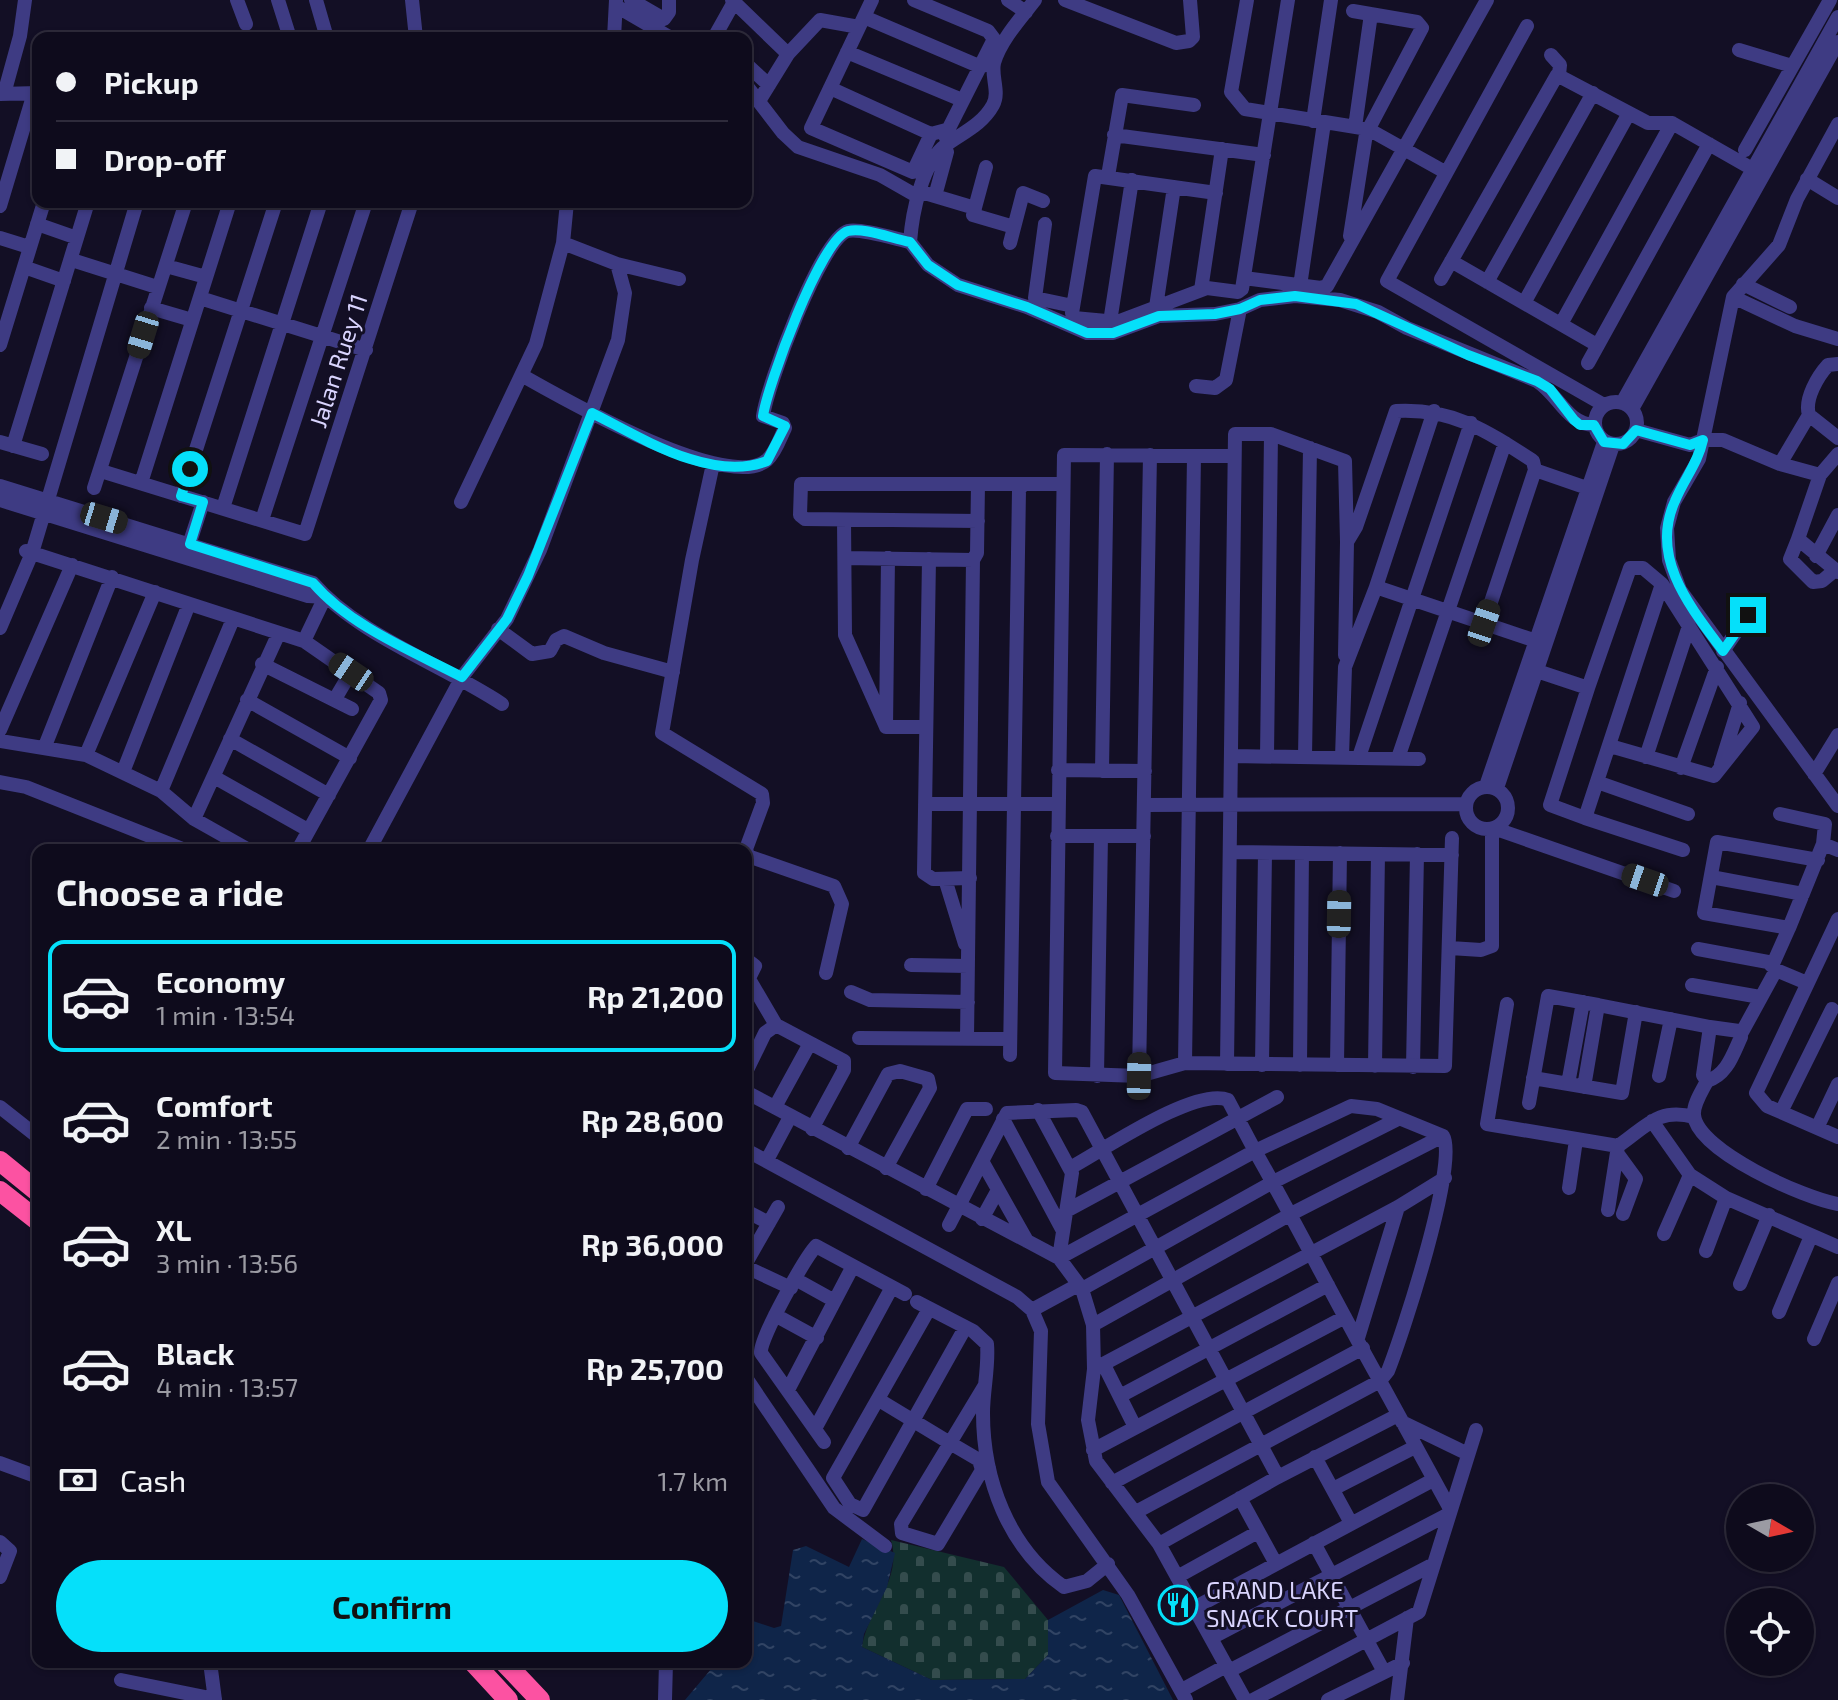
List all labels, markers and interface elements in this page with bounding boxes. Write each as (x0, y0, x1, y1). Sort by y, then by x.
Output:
text: Pickup (104, 64, 199, 100)
text: Drop-off (104, 141, 226, 177)
street label: Jalan Ruey 11 (302, 290, 373, 431)
car (125, 309, 161, 361)
route start (172, 451, 208, 487)
car (78, 500, 130, 536)
car (1465, 596, 1503, 650)
route end (1730, 597, 1766, 633)
car (324, 649, 378, 695)
car (1618, 861, 1672, 899)
text: Choose a ride (56, 870, 284, 913)
car (1327, 890, 1351, 938)
icon: car (60, 960, 132, 1032)
text: Economy (156, 963, 285, 999)
text: Rp 21,200 (587, 978, 724, 1014)
text: 1 min · 13:54 (156, 999, 295, 1030)
car (1127, 1052, 1151, 1100)
icon: car (60, 1084, 132, 1156)
text: Comfort (156, 1087, 273, 1123)
text: Rp 28,600 (581, 1102, 724, 1138)
text: 2 min · 13:55 (156, 1123, 297, 1154)
icon: car (60, 1208, 132, 1280)
text: XL (156, 1211, 191, 1247)
text: Rp 36,000 (581, 1226, 724, 1262)
text: 3 min · 13:56 (156, 1247, 298, 1278)
icon: car (60, 1332, 132, 1404)
text: Black (156, 1335, 234, 1371)
text: Rp 25,700 (586, 1350, 724, 1386)
text: 4 min · 13:57 (156, 1371, 298, 1402)
icon: cash (56, 1458, 100, 1502)
text: Cash (120, 1462, 186, 1498)
text: 1.7 km (658, 1465, 728, 1496)
north arrow (1726, 1484, 1814, 1572)
map controls (1726, 1484, 1814, 1676)
button: Confirm (56, 1560, 728, 1652)
place label: GRAND LAKE SNACK COURT (1206, 1575, 1358, 1632)
restaurant icon: GRAND LAKE SNACK COURT (1157, 1584, 1199, 1626)
button: locate (1726, 1588, 1814, 1676)

